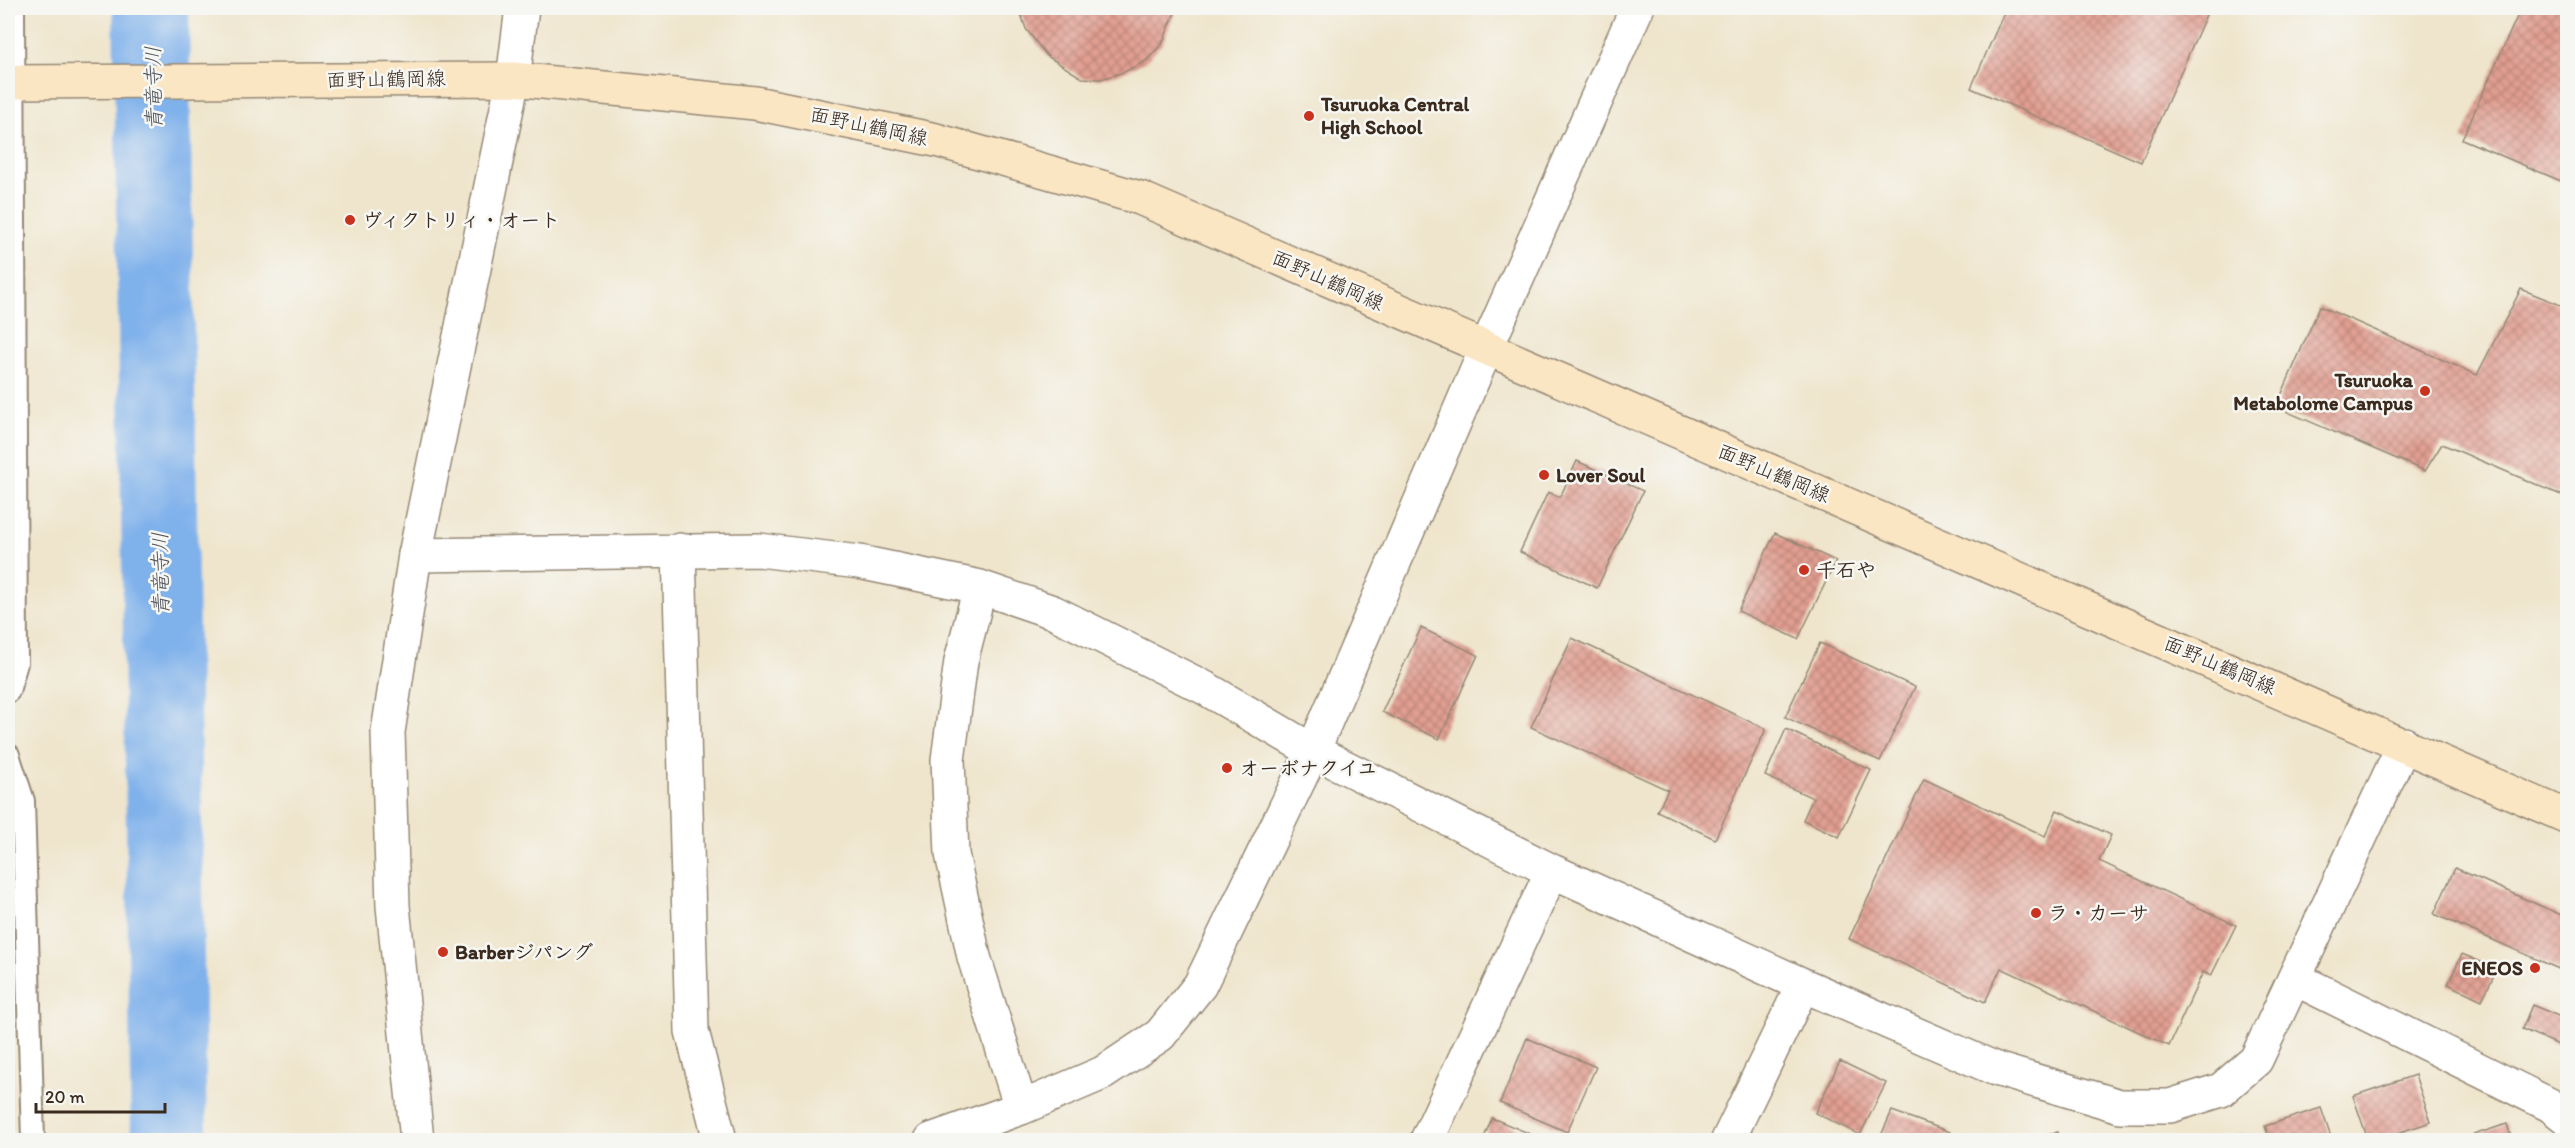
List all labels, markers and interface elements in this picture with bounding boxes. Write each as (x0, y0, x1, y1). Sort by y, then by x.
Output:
water label: 青竜寺川 (140, 46, 166, 130)
street label: 面野山鶴岡線 (326, 66, 446, 92)
place label: Tsuruoka Central High School (1320, 92, 1470, 140)
street label: 面野山鶴岡線 (808, 102, 930, 150)
marker: Tsuruoka Central High School (1302, 109, 1316, 123)
place label: ヴィクトリィ・オート (362, 208, 560, 232)
marker: ヴィクトリィ・オート (343, 213, 357, 227)
street label: 面野山鶴岡線 (1268, 245, 1388, 315)
place label: Tsuruoka Metabolome Campus (2233, 368, 2414, 416)
marker: Tsuruoka Metabolome Campus (2418, 384, 2432, 398)
street label: 面野山鶴岡線 (1714, 439, 1834, 507)
place label: Lover Soul (1556, 463, 1646, 487)
marker: Lover Soul (1537, 468, 1551, 482)
water label: 青竜寺川 (147, 532, 173, 616)
place label: 千石や (1816, 558, 1876, 582)
marker: 千石や (1797, 563, 1811, 577)
street label: 面野山鶴岡線 (2160, 631, 2280, 699)
place label: オーボナクイユ (1239, 756, 1378, 780)
marker: オーボナクイユ (1220, 761, 1234, 775)
place label: ラ・カーサ (2048, 901, 2149, 925)
marker: ラ・カーサ (2029, 906, 2043, 920)
place label: Barberジパング (455, 940, 593, 964)
marker: Barberジパング (436, 945, 450, 959)
place label: ENEOS (2462, 956, 2523, 980)
marker: ENEOS (2528, 961, 2542, 975)
scale bar (36, 1076, 165, 1114)
text: 20 m (45, 1086, 85, 1108)

